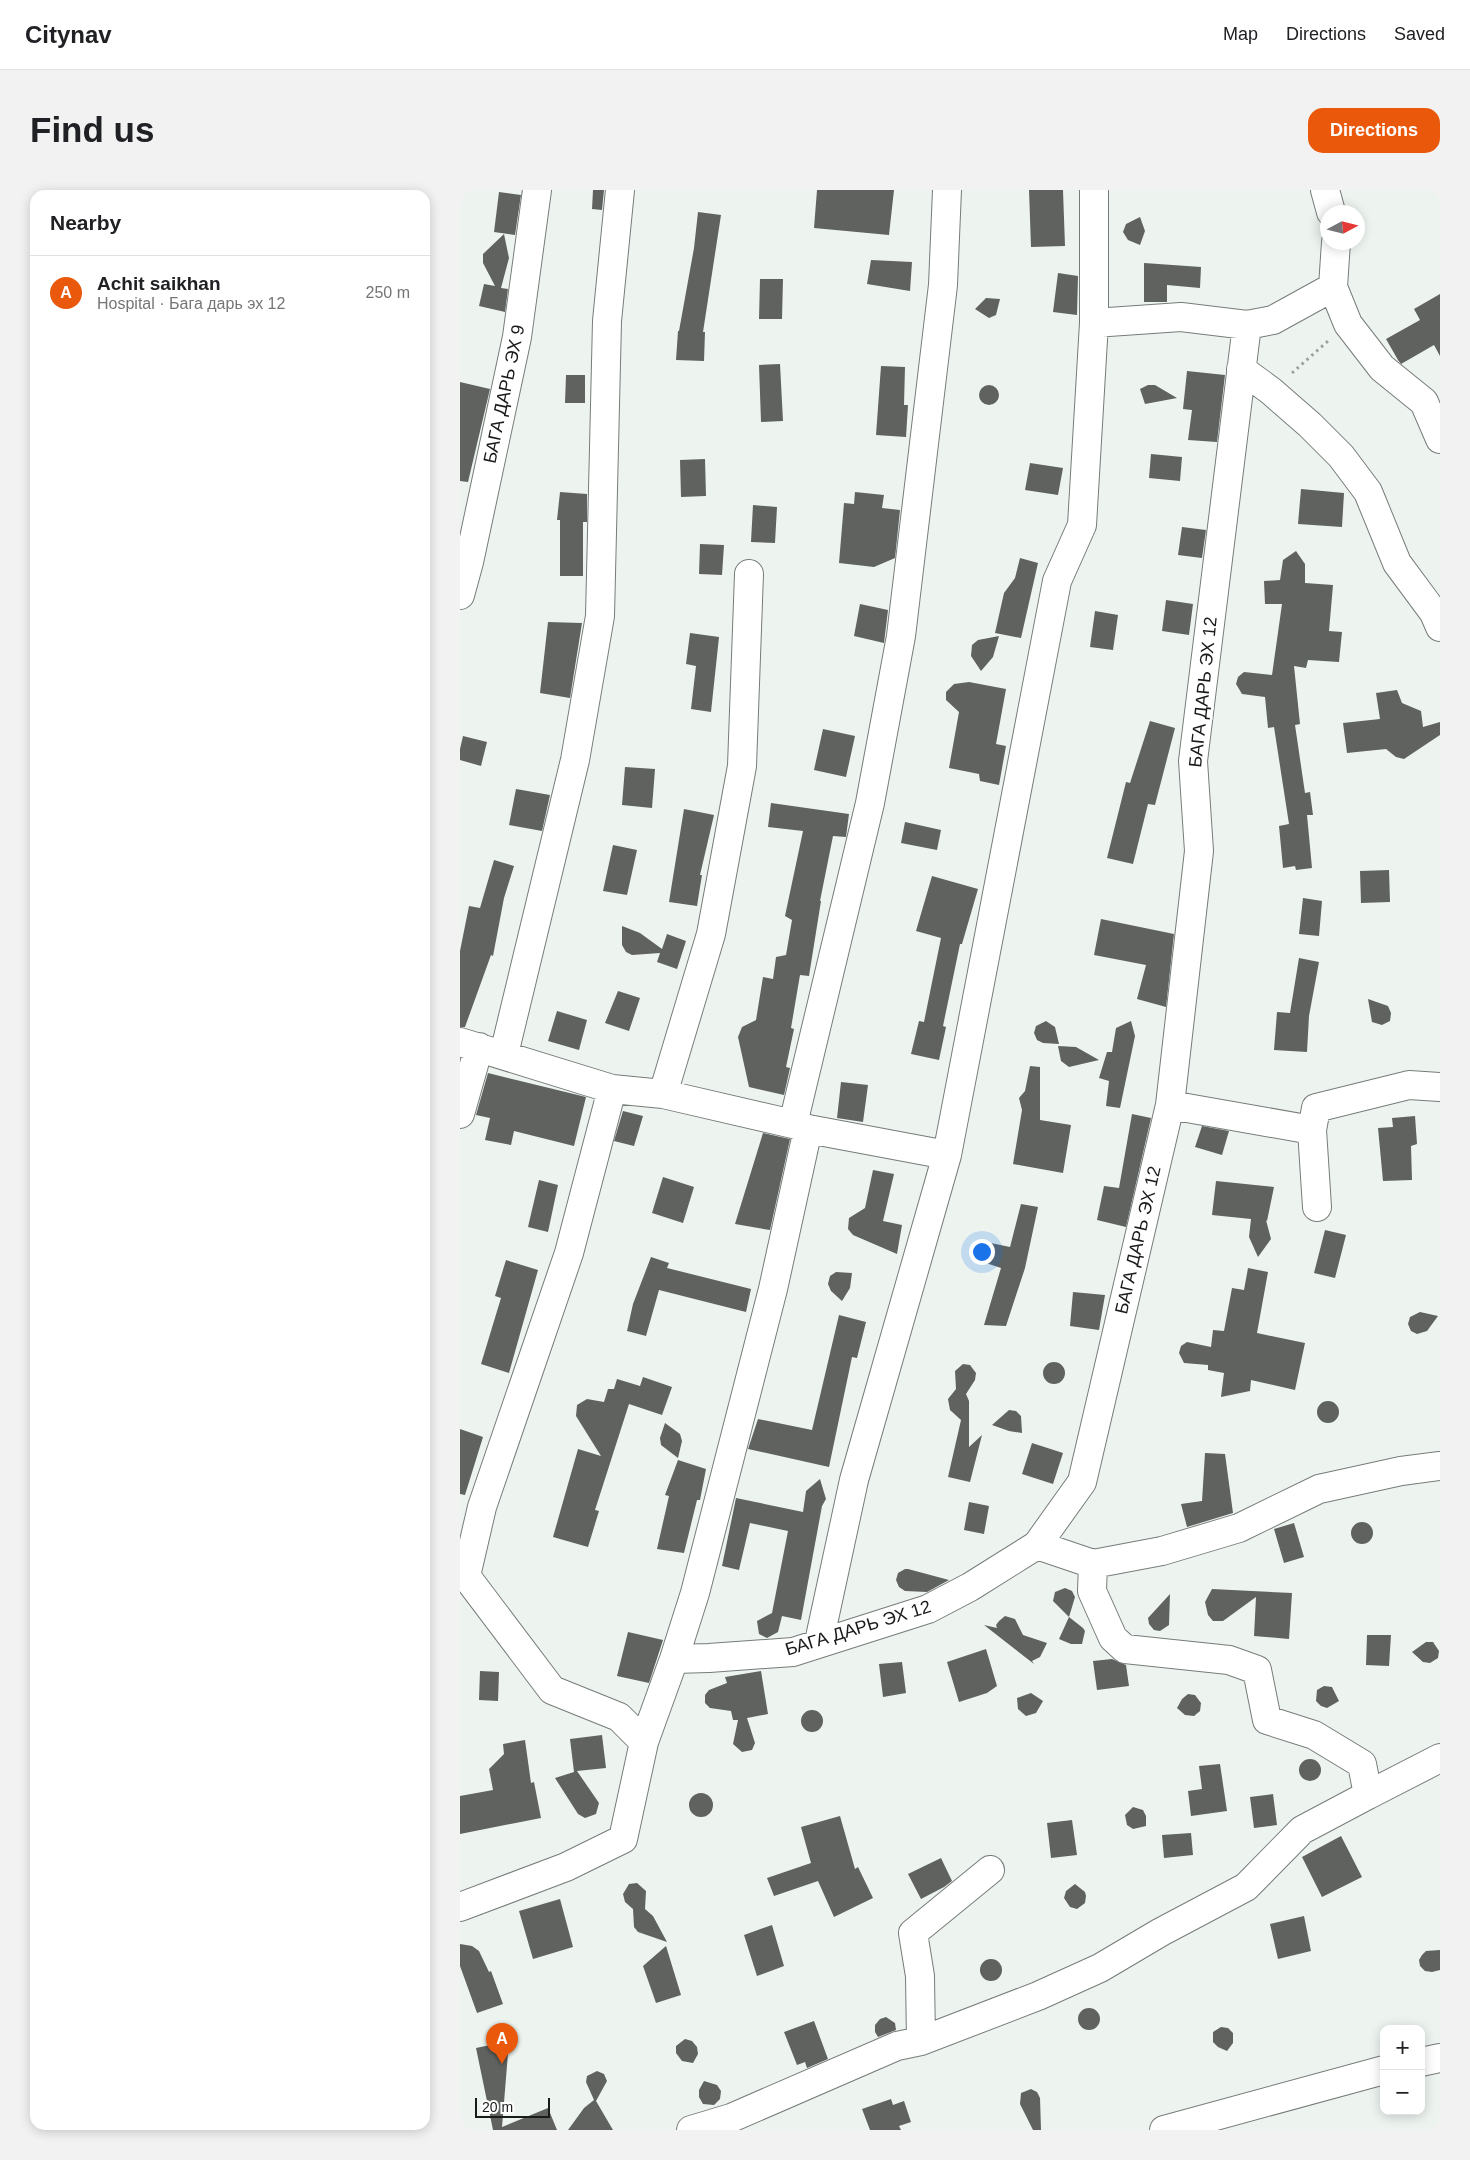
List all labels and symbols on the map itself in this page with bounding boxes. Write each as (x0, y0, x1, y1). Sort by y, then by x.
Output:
north arrow (1320, 205, 1365, 250)
street label: БАГА ДАРЬ ЭХ 9 (480, 323, 528, 465)
street label: БАГА ДАРЬ ЭХ 12 (1185, 616, 1221, 768)
street label: БАГА ДАРЬ ЭХ 12 (1111, 1164, 1165, 1316)
your location (969, 1239, 995, 1265)
street label: БАГА ДАРЬ ЭХ 12 (783, 1596, 933, 1660)
pin: A (486, 2023, 518, 2064)
scale bar (475, 2095, 550, 2118)

